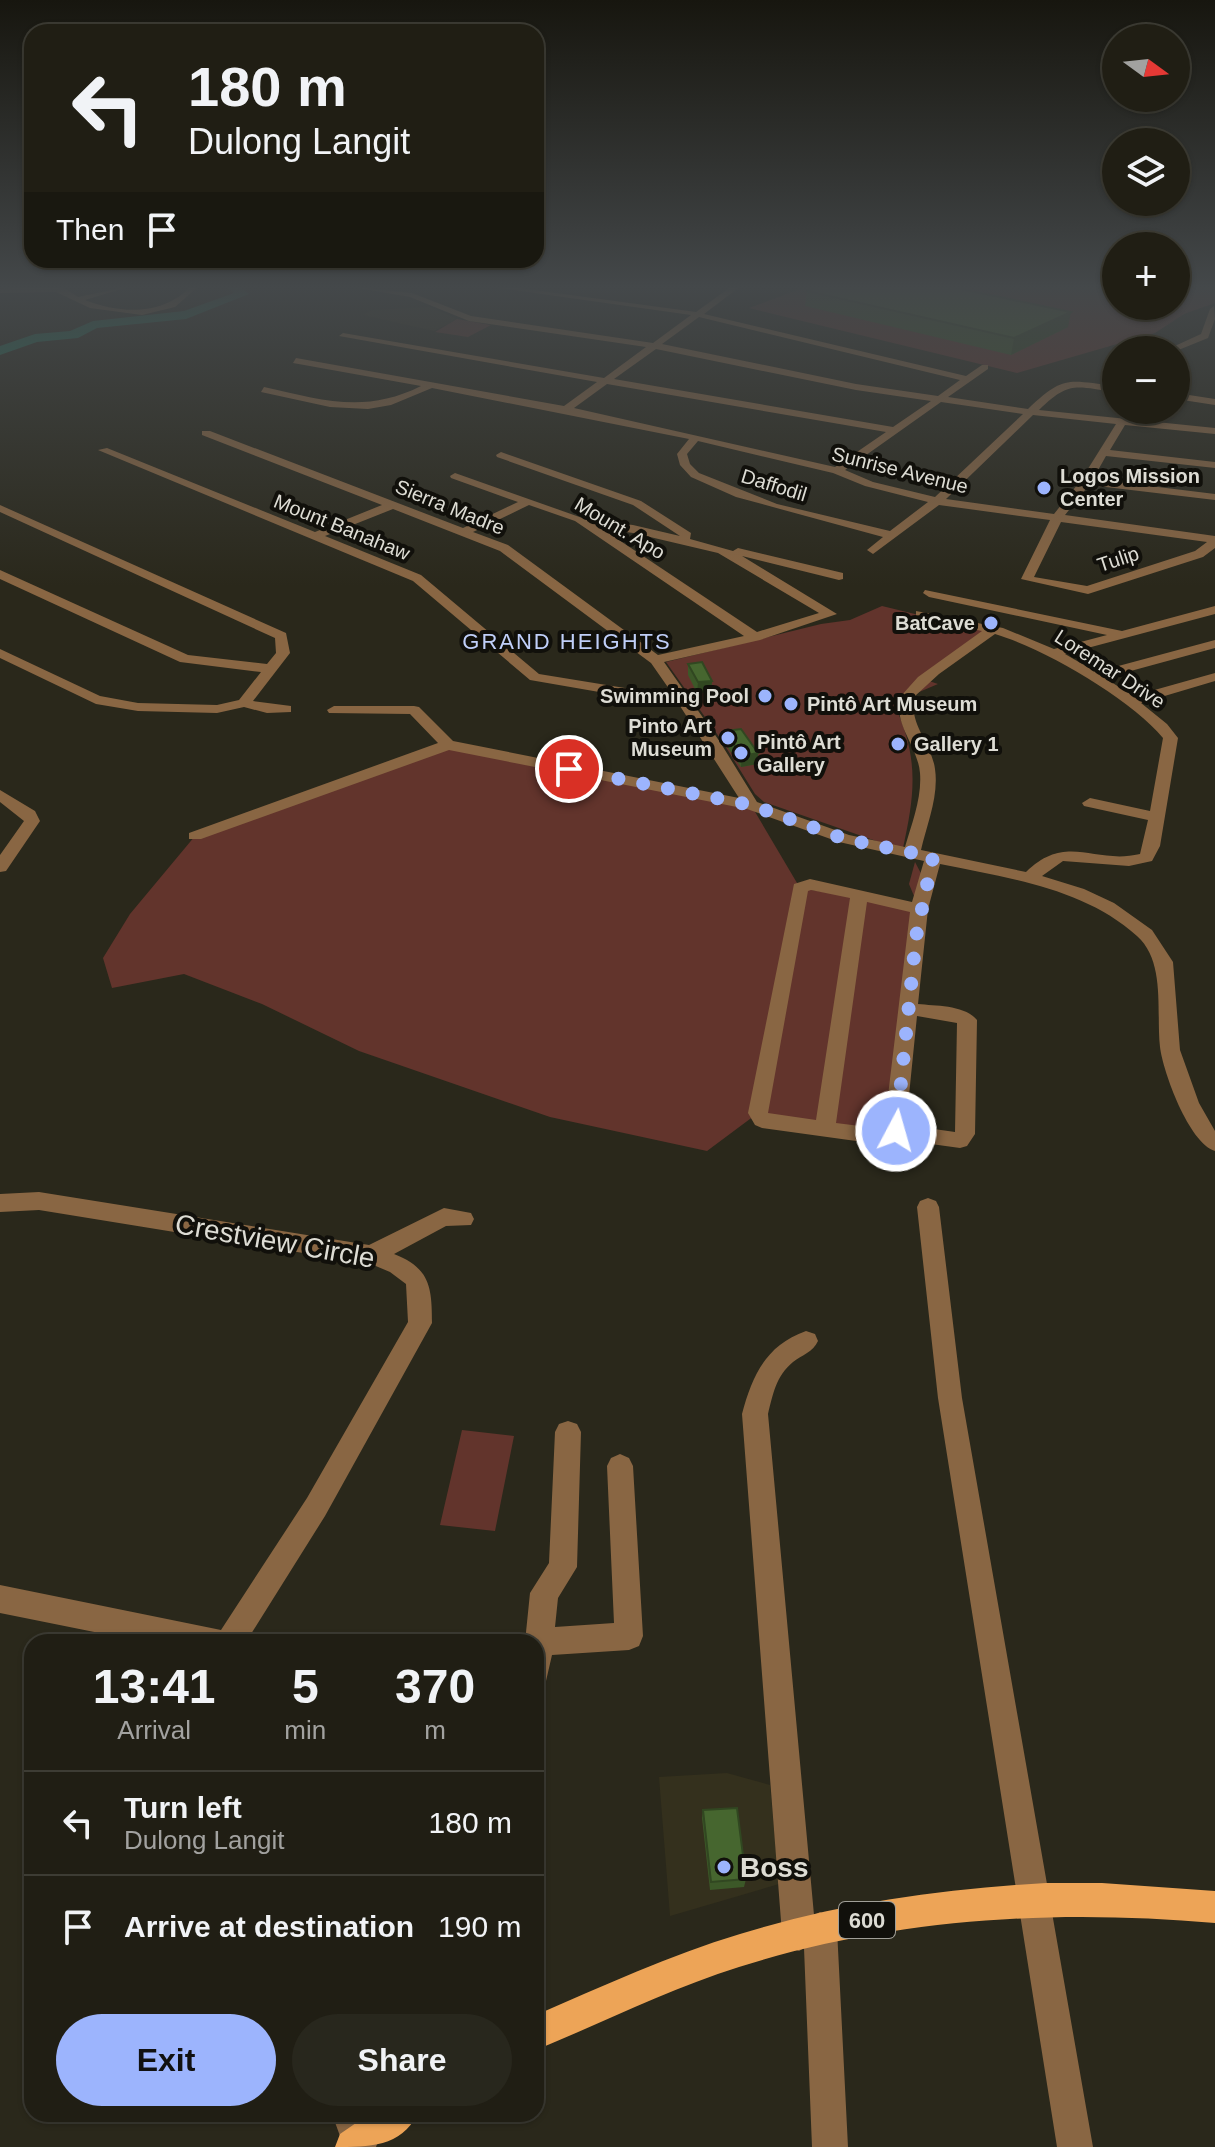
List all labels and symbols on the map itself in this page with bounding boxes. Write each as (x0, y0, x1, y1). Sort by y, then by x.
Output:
north arrow (1102, 24, 1190, 112)
street label: Sunrise Avenue (830, 442, 970, 498)
street label: Daffodil (739, 465, 809, 505)
place label: Logos Mission Center (1060, 465, 1200, 510)
street label: Sierra Madre (392, 475, 508, 539)
marker: Logos Mission Center (1035, 479, 1053, 497)
street label: Mount Banahaw (271, 490, 414, 564)
street label: Mount. Apo (571, 493, 669, 563)
street label: Tulip (1094, 542, 1142, 576)
place label: BatCave (895, 612, 975, 634)
marker: BatCave (982, 614, 1000, 632)
street label: Loremar Drive (1051, 625, 1169, 713)
district label: GRAND HEIGHTS (462, 629, 672, 654)
place label: Swimming Pool (600, 685, 749, 707)
marker: Swimming Pool (756, 687, 774, 705)
place label: Pintô Art Museum (807, 693, 977, 715)
marker: Pintô Art Museum (782, 695, 800, 713)
place label: Pinto Art Museum (628, 715, 712, 760)
marker: Pinto Art Museum (719, 729, 737, 747)
place label: Pintô Art Gallery (757, 731, 841, 776)
place label: Gallery 1 (914, 733, 999, 755)
pin (535, 735, 603, 803)
marker: Gallery 1 (889, 735, 907, 753)
marker: Pintô Art Gallery (732, 744, 750, 762)
position arrow (854, 1089, 938, 1173)
street label: Crestview Circle (173, 1208, 377, 1274)
place label: Boss (740, 1852, 808, 1883)
marker: Boss (715, 1858, 733, 1876)
road number: 600 (839, 1902, 895, 1938)

